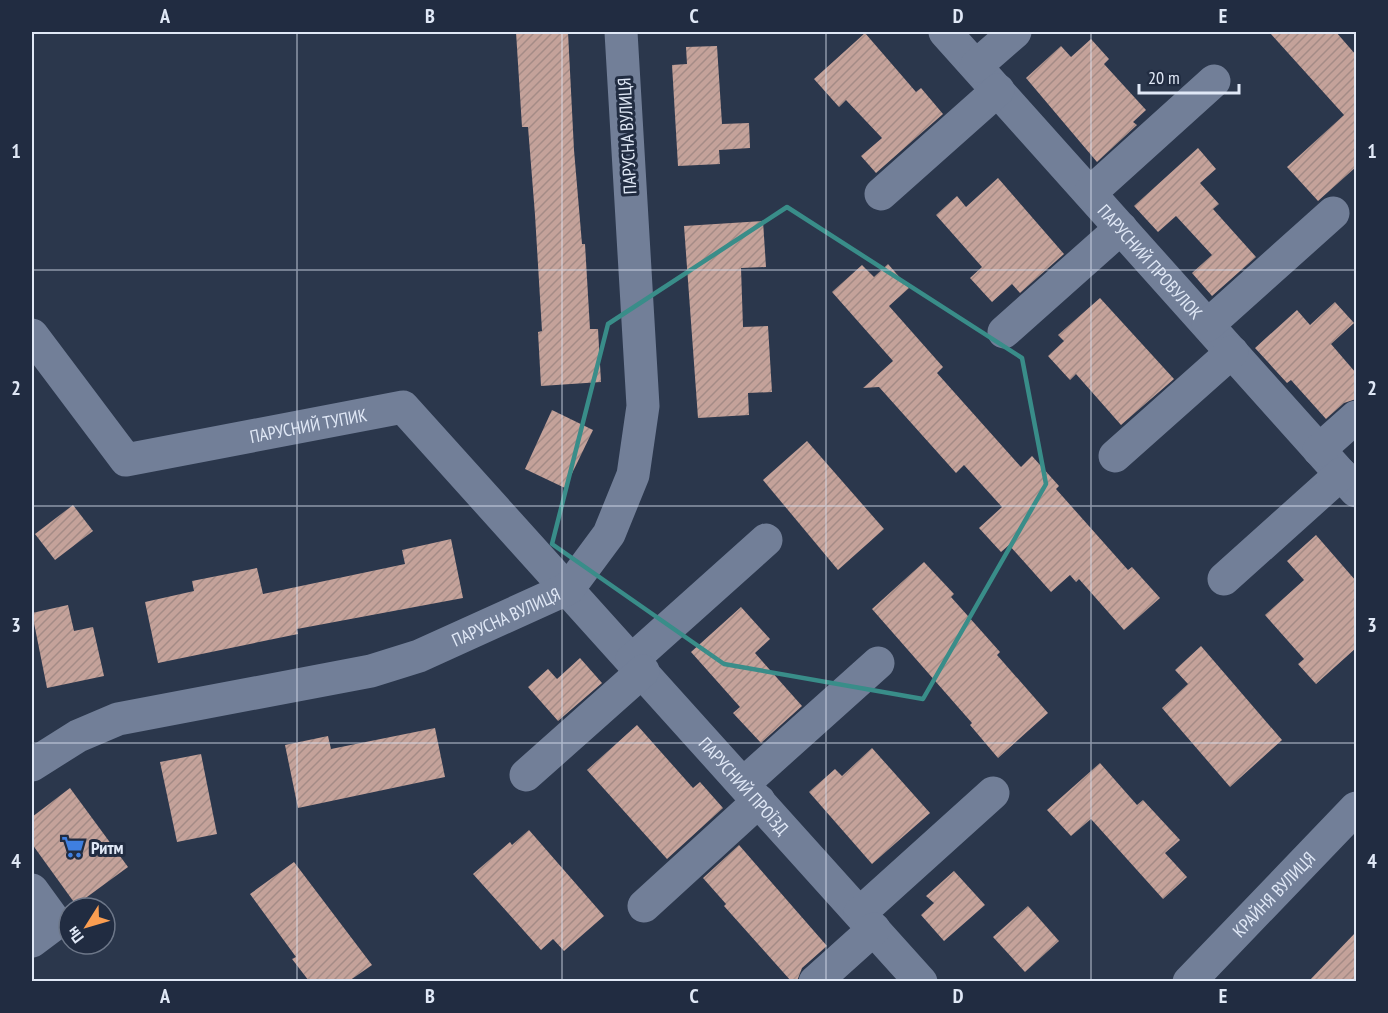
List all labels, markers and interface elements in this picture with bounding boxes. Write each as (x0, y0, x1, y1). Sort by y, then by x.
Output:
text: A (159, 3, 171, 29)
text: B (425, 3, 435, 29)
text: C (689, 3, 699, 29)
text: D (953, 3, 964, 29)
text: E (1219, 3, 1227, 29)
scale bar (1139, 57, 1240, 95)
text: 20 m (1148, 66, 1180, 89)
street label: ПАРУСНА ВУЛИЦЯ (612, 77, 642, 195)
text: 1 (11, 138, 21, 164)
text: 1 (1367, 138, 1377, 164)
street label: ПАРУСНИЙ ПРОВУЛОК (1093, 199, 1208, 324)
text: 2 (11, 375, 21, 401)
text: 2 (1367, 375, 1377, 401)
street label: ПАРУСНИЙ ТУПИК (248, 403, 369, 448)
street label: ПАРУСНА ВУЛИЦЯ (448, 582, 564, 651)
text: 3 (11, 612, 21, 638)
text: 3 (1367, 612, 1377, 638)
street label: ПАРУСНИЙ ПРОЇЗД (694, 732, 794, 840)
supermarket icon: Ритм (60, 834, 86, 860)
place label: Ритм (91, 836, 124, 859)
street label: КРАЙНЯ ВУЛИЦЯ (1227, 846, 1320, 941)
text: 4 (11, 848, 21, 874)
text: 4 (1367, 848, 1377, 874)
north arrow (57, 896, 117, 956)
text: Пн (62, 923, 88, 947)
text: A (159, 983, 171, 1009)
text: B (425, 983, 435, 1009)
text: C (689, 983, 699, 1009)
text: D (953, 983, 964, 1009)
text: E (1219, 983, 1227, 1009)

